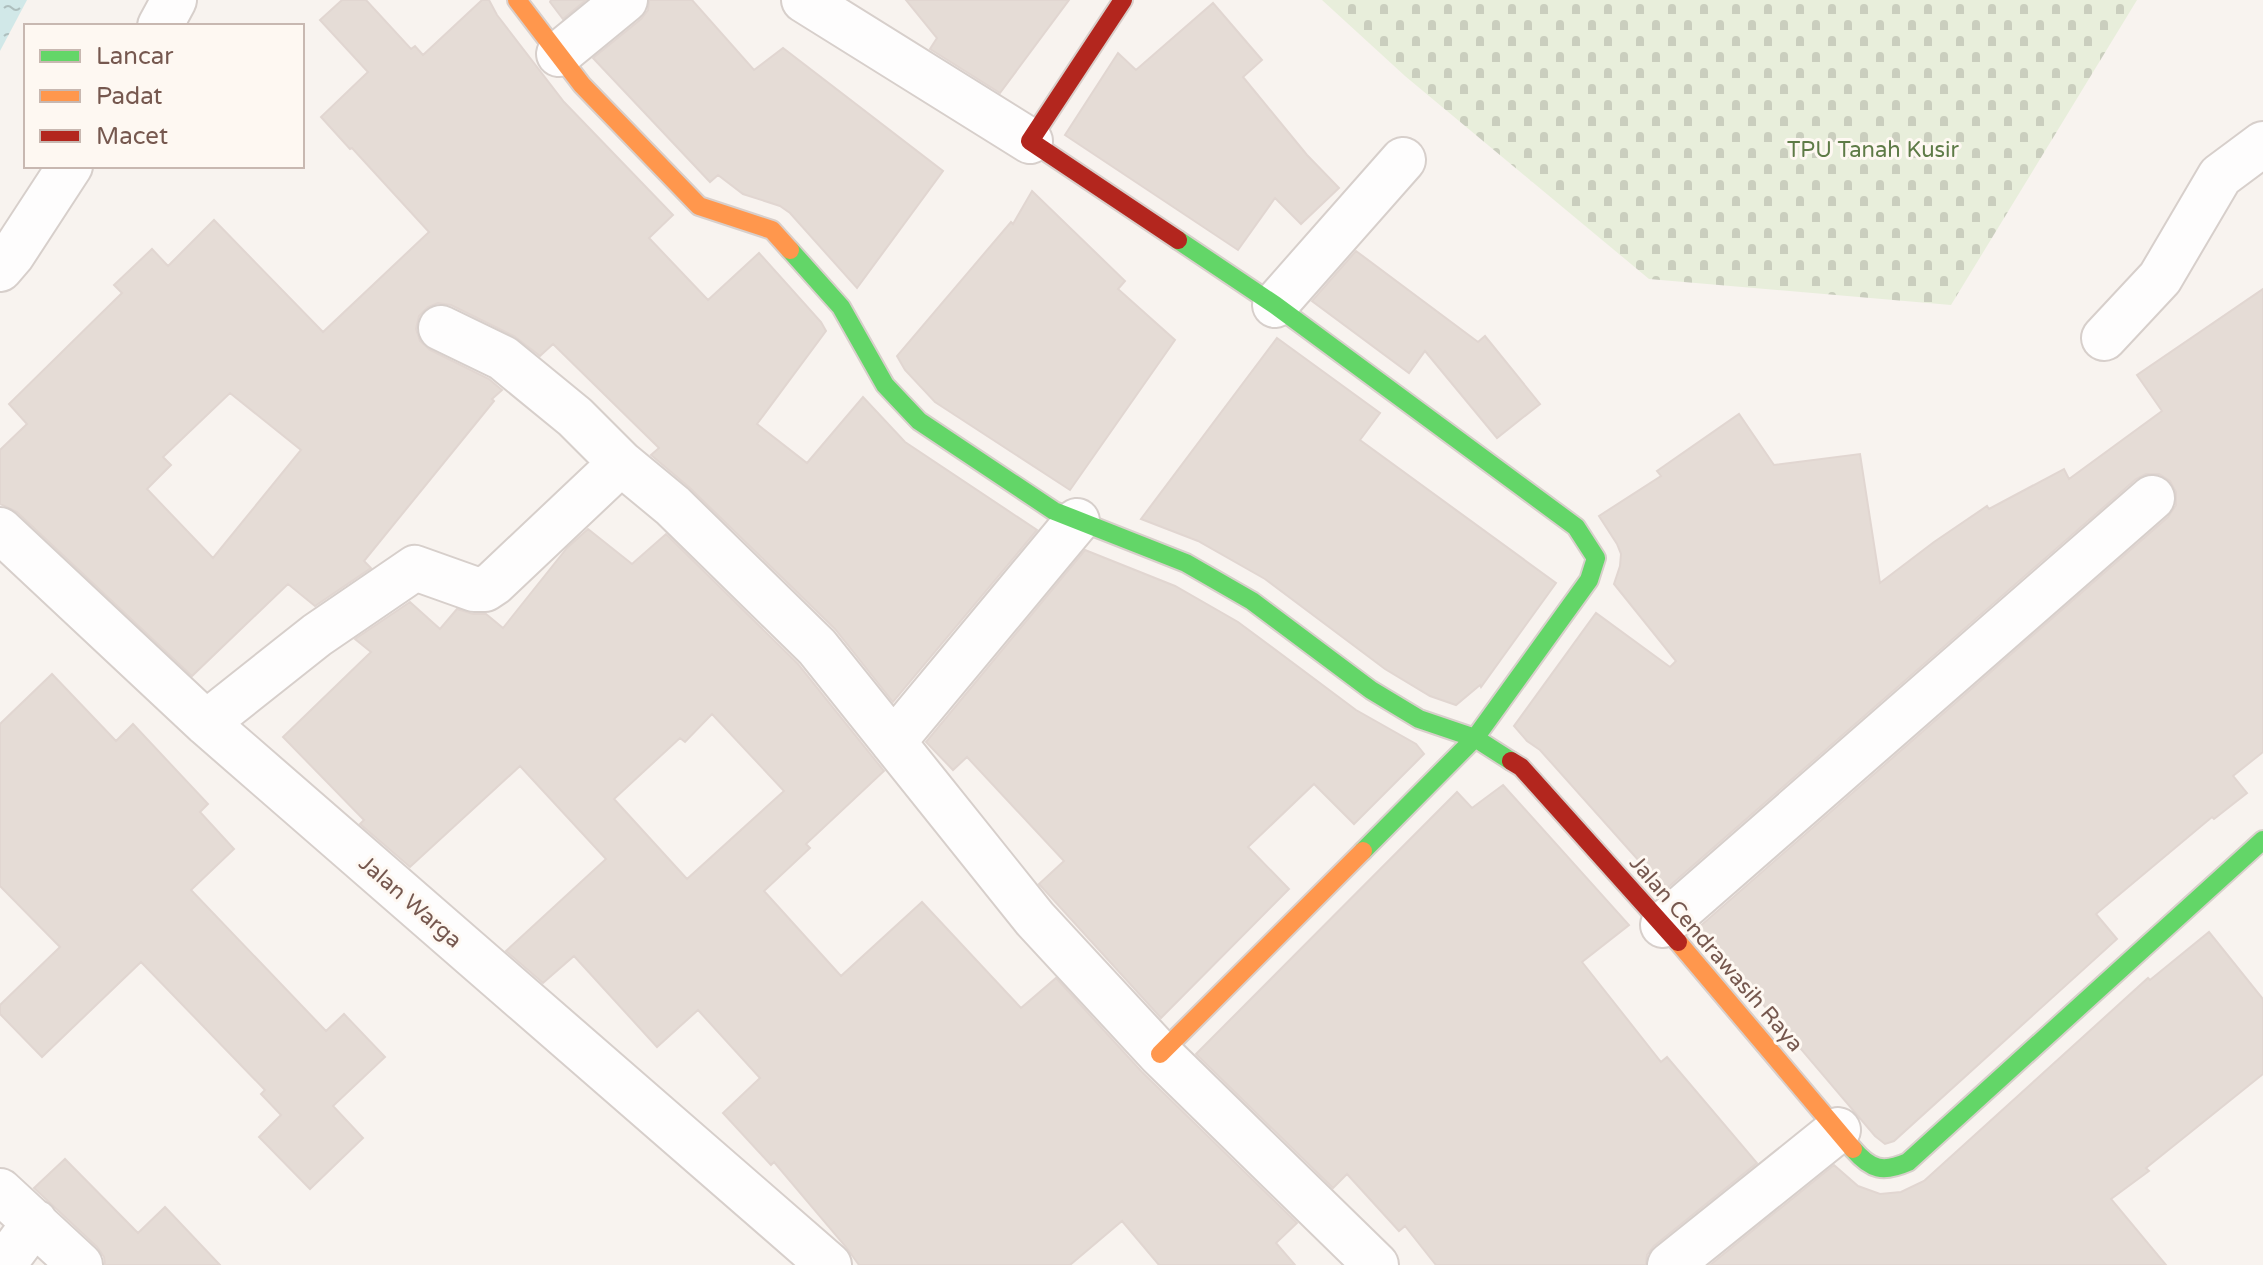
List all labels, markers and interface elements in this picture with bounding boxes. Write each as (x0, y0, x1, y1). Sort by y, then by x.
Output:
legend (24, 24, 304, 168)
text: Lancar (96, 42, 174, 71)
text: Padat (96, 82, 163, 111)
text: Macet (96, 122, 168, 151)
park label: TPU Tanah Kusir (1787, 137, 1960, 163)
street label: Jalan Warga (354, 850, 467, 953)
street label: Jalan Cendrawasih Raya (1624, 850, 1809, 1057)

